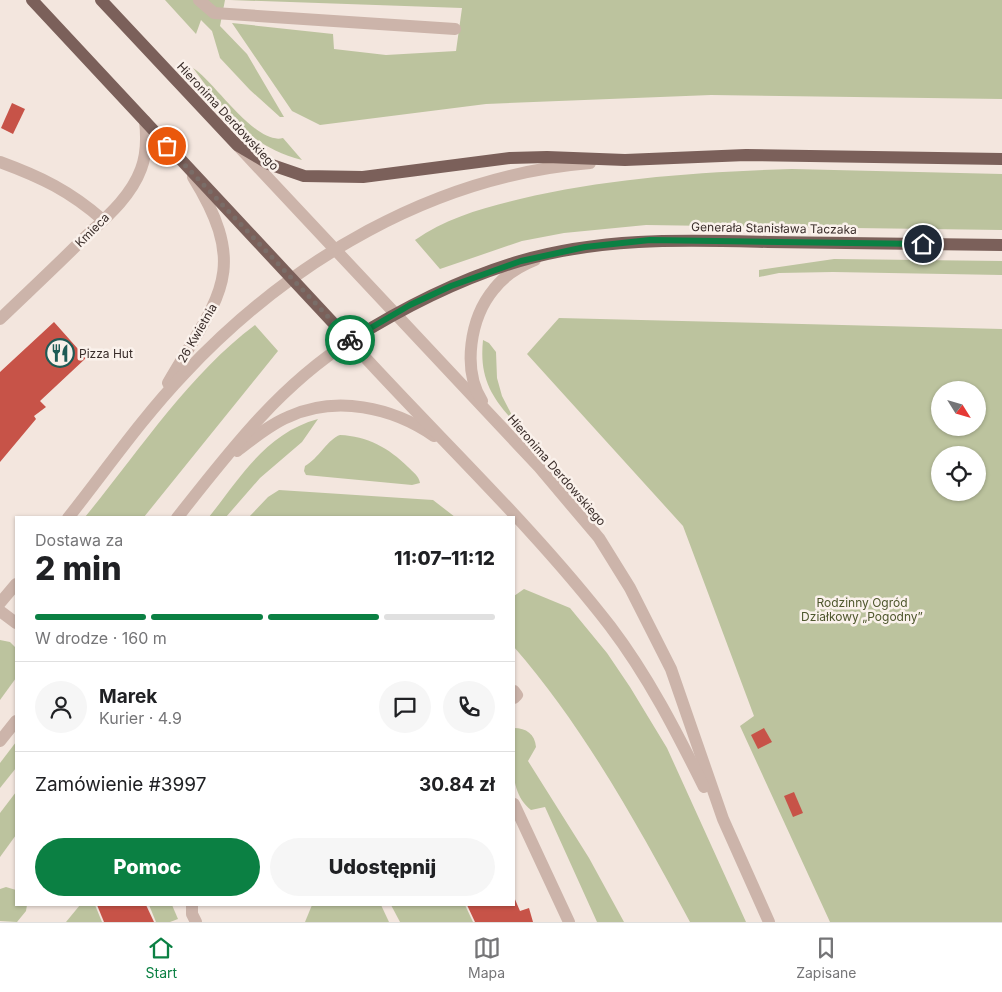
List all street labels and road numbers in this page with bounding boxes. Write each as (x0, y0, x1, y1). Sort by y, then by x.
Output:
street label: Hieronima Derdowskiego (174, 59, 282, 173)
street label: Kmieca (72, 210, 112, 250)
street label: Generała Stanisława Taczaka (691, 219, 857, 237)
street label: 26 Kwietnia (174, 301, 220, 365)
street label: Hieronima Derdowskiego (505, 411, 609, 529)

